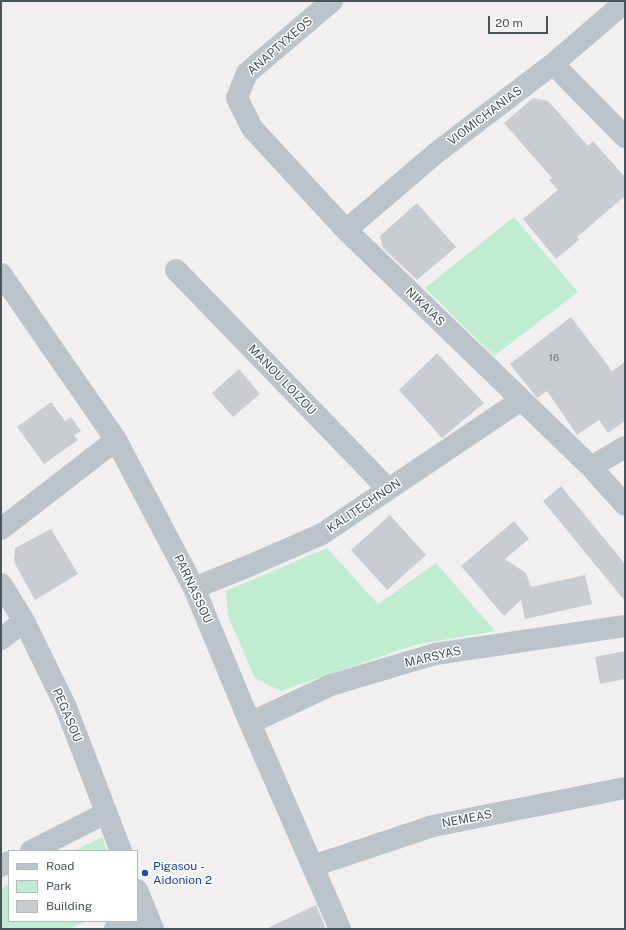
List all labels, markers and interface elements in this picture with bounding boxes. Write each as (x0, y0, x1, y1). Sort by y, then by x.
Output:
scale bar (490, 8, 550, 34)
street label: ANAPTYXEOS (245, 14, 315, 78)
text: 20 m (495, 16, 523, 30)
street label: VIOMICHANIAS (445, 83, 525, 149)
street label: NIKAIAS (402, 285, 448, 329)
street label: MANOU LOIZOU (245, 342, 319, 418)
house number: 16 (549, 352, 559, 364)
street label: KALITECHNON (324, 476, 404, 536)
street label: PARNASSOU (171, 552, 215, 626)
street label: MARSYAS (403, 644, 463, 670)
street label: PEGASOU (49, 686, 85, 744)
street label: NEMEAS (441, 807, 493, 831)
legend (8, 850, 138, 922)
text: Road (46, 859, 74, 873)
place label: Pigasou - Aidonion 2 (153, 859, 212, 887)
marker: Pigasou - Aidonion 2 (140, 868, 150, 878)
text: Park (46, 879, 72, 893)
text: Building (46, 899, 92, 913)

